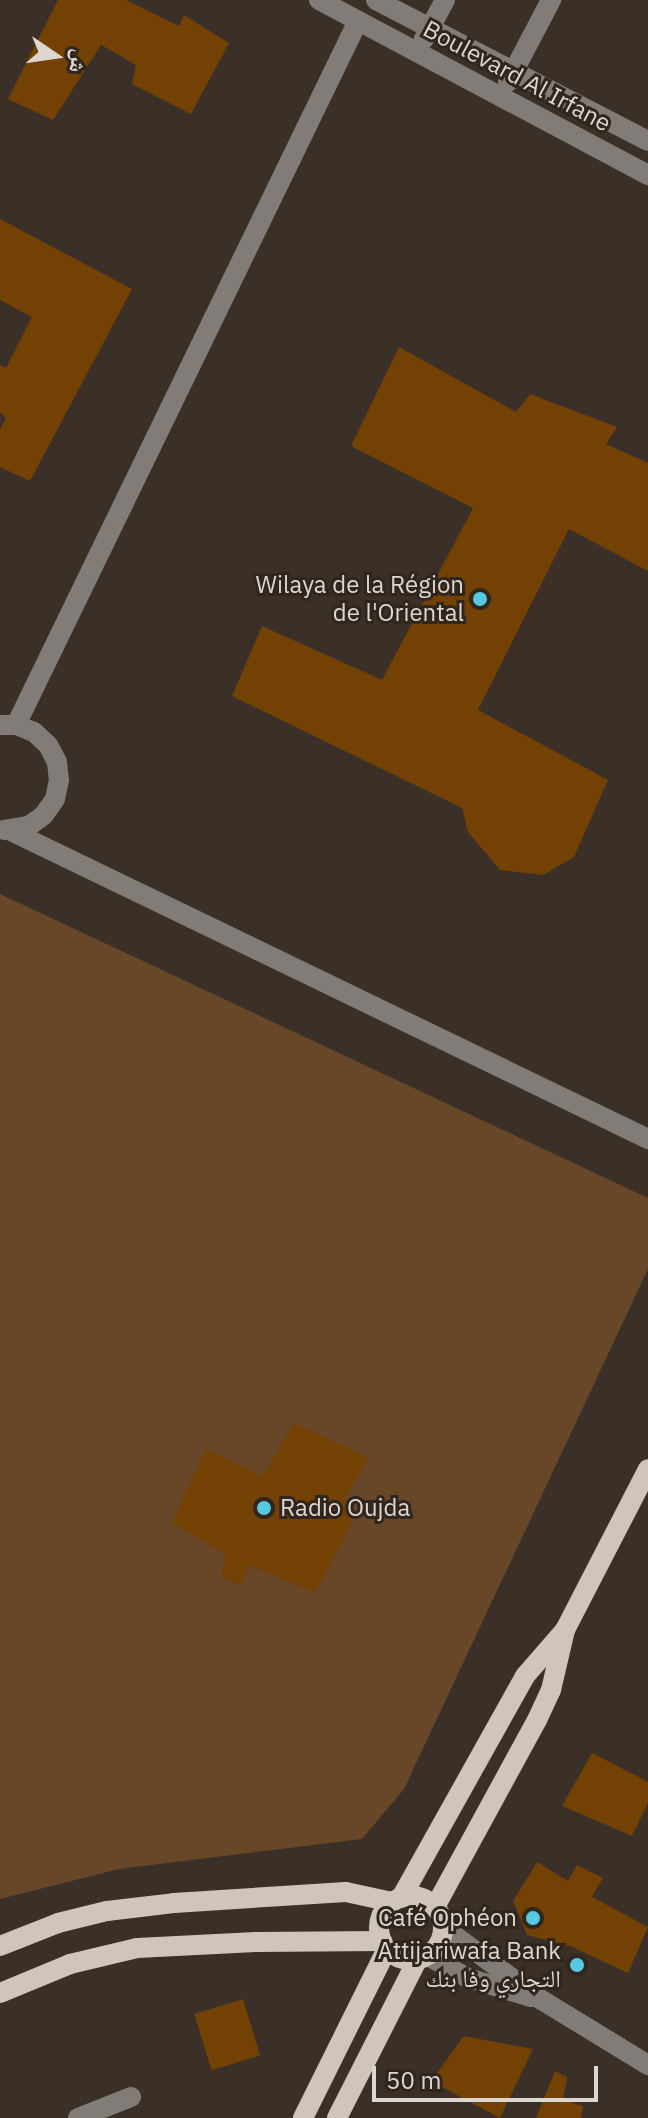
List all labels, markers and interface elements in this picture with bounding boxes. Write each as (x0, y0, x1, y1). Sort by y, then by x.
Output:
street label: Boulevard Al Irfane (418, 14, 616, 138)
north arrow (16, 16, 96, 96)
text: ش (63, 47, 97, 76)
place label: Wilaya de la Région de l'Oriental (256, 571, 464, 627)
marker: Wilaya de la Région de l'Oriental (471, 590, 489, 608)
place label: Radio Oujda (280, 1494, 410, 1522)
marker: Radio Oujda (255, 1499, 273, 1517)
place label: Café Ophéon (378, 1904, 517, 1932)
marker: Café Ophéon (524, 1909, 542, 1927)
place label: Attijariwafa Bank التجاري وفا بنك (377, 1937, 561, 1993)
marker: Attijariwafa Bank التجاري وفا بنك (568, 1956, 586, 1974)
scale bar (376, 2050, 602, 2100)
text: 50 m (386, 2064, 441, 2096)

